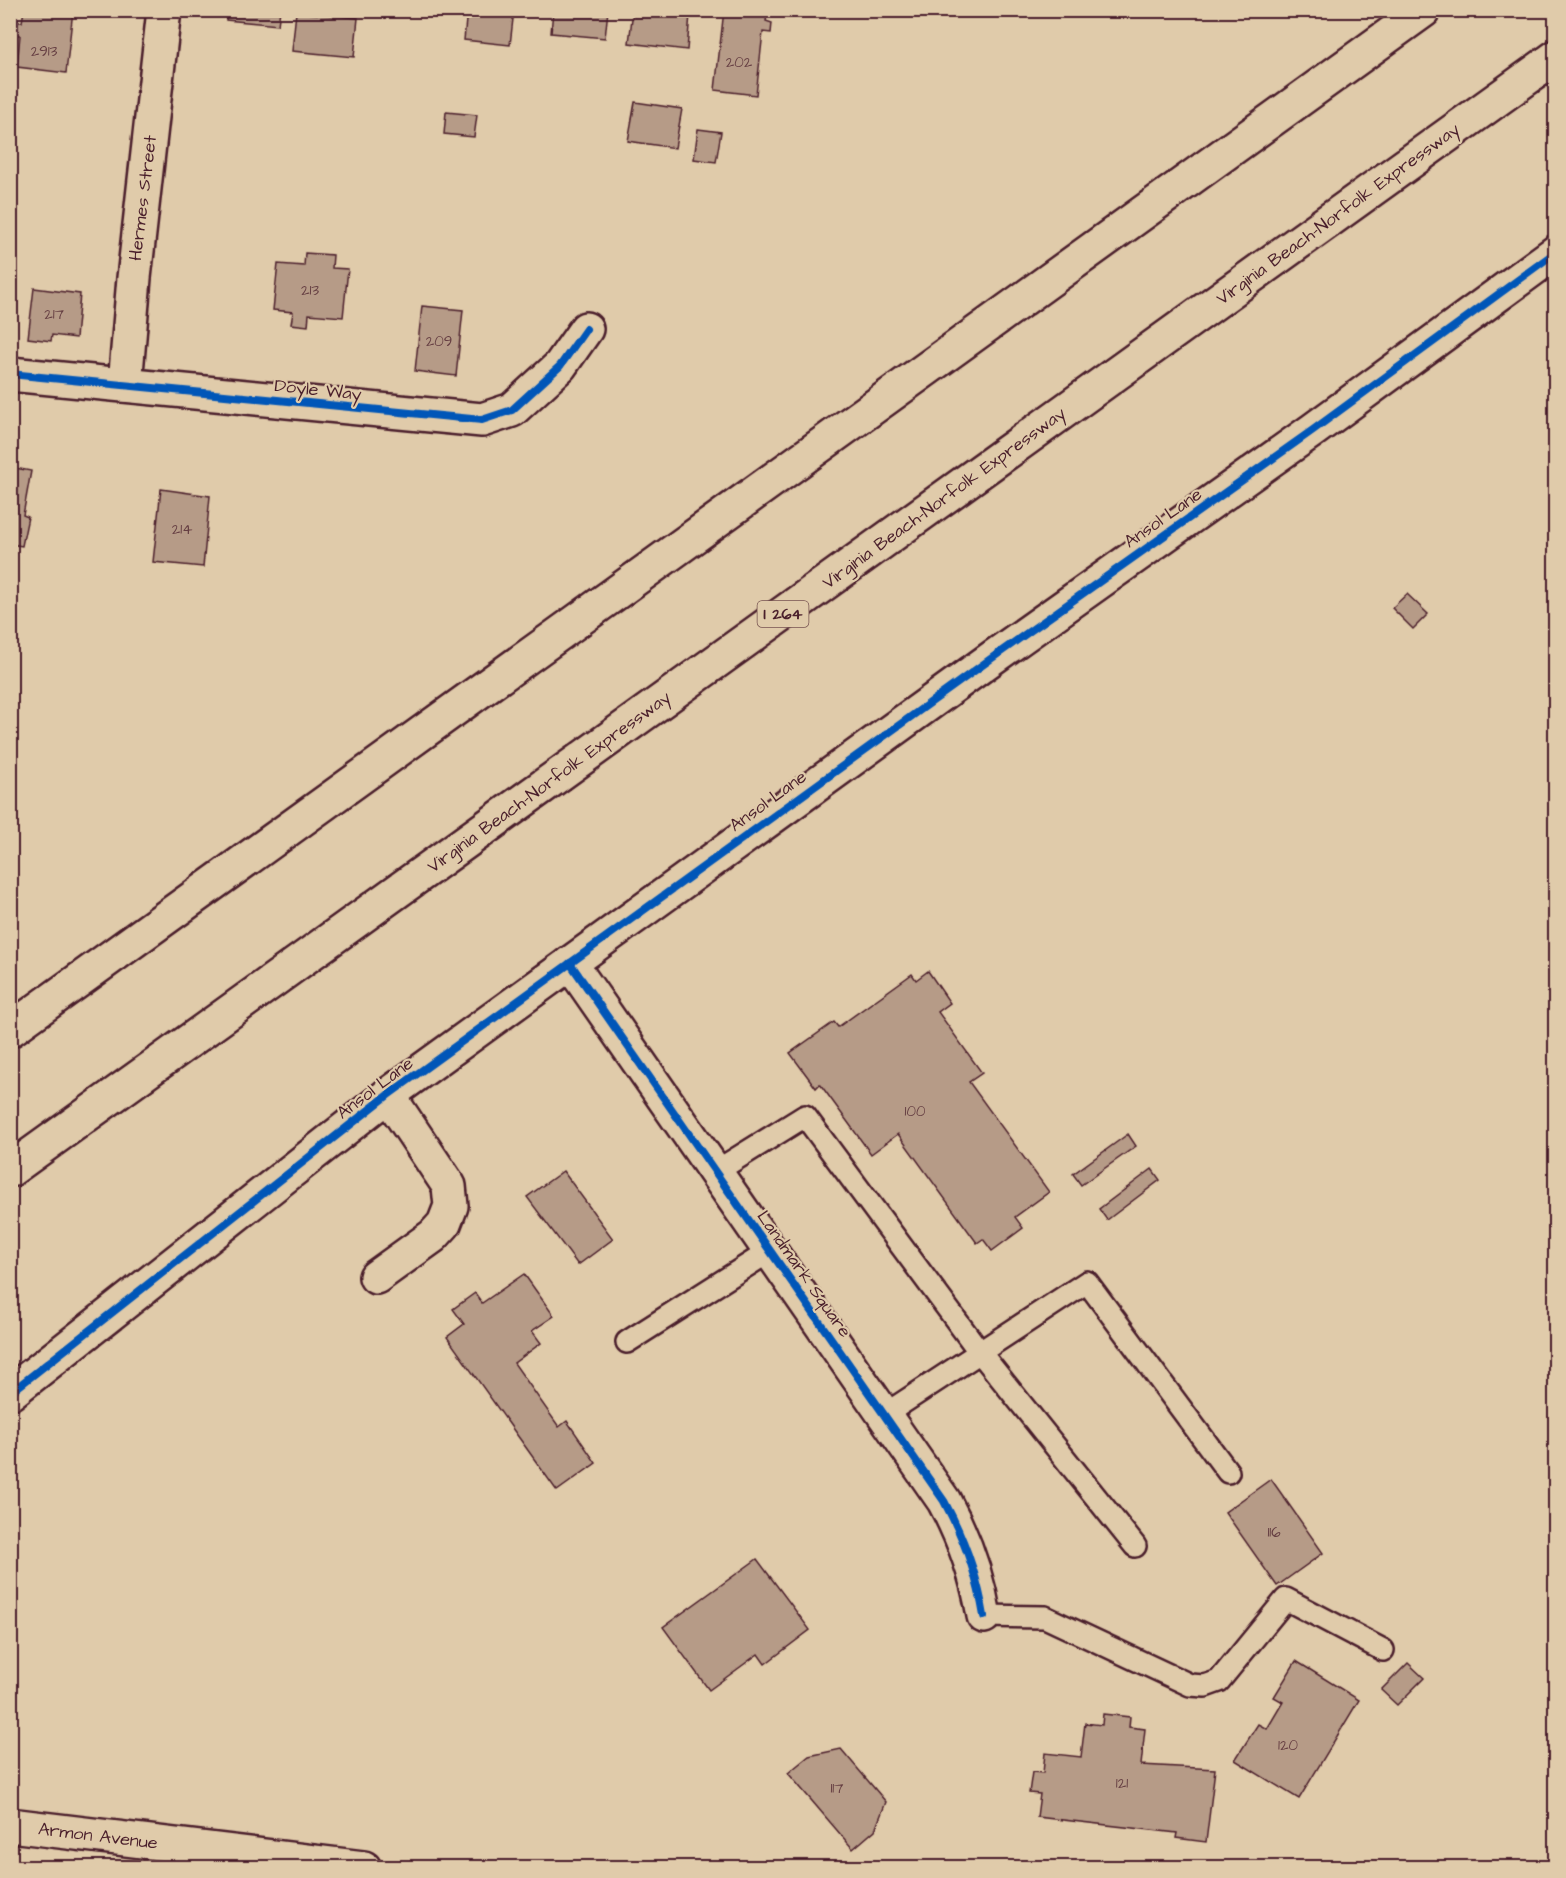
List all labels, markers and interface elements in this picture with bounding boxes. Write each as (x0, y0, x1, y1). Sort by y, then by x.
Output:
house number: 2913 (31, 41, 58, 62)
house number: 202 (726, 52, 753, 73)
street label: Virginia Beach-Norfolk Expressway (1211, 117, 1465, 312)
street label: Hermes Street (123, 133, 163, 262)
house number: 213 (301, 280, 319, 301)
house number: 217 (44, 304, 64, 325)
house number: 209 (426, 331, 452, 352)
street label: Doyle Way (273, 373, 363, 408)
street label: Virginia Beach-Norfolk Expressway (817, 401, 1071, 596)
street label: Ansol Lane (1119, 482, 1207, 554)
house number: 214 (172, 519, 192, 540)
road number: I 264 (758, 601, 808, 627)
street label: Virginia Beach-Norfolk Expressway (422, 685, 676, 880)
street label: Ansol Lane (724, 764, 812, 838)
street label: Ansol Lane (332, 1051, 419, 1125)
house number: 100 (905, 1101, 926, 1122)
street label: Landmark Square (751, 1205, 857, 1343)
house number: 116 (1267, 1522, 1281, 1543)
house number: 120 (1278, 1735, 1299, 1756)
house number: 121 (1116, 1773, 1128, 1794)
house number: 117 (830, 1778, 844, 1799)
street label: Armon Avenue (37, 1816, 159, 1856)

